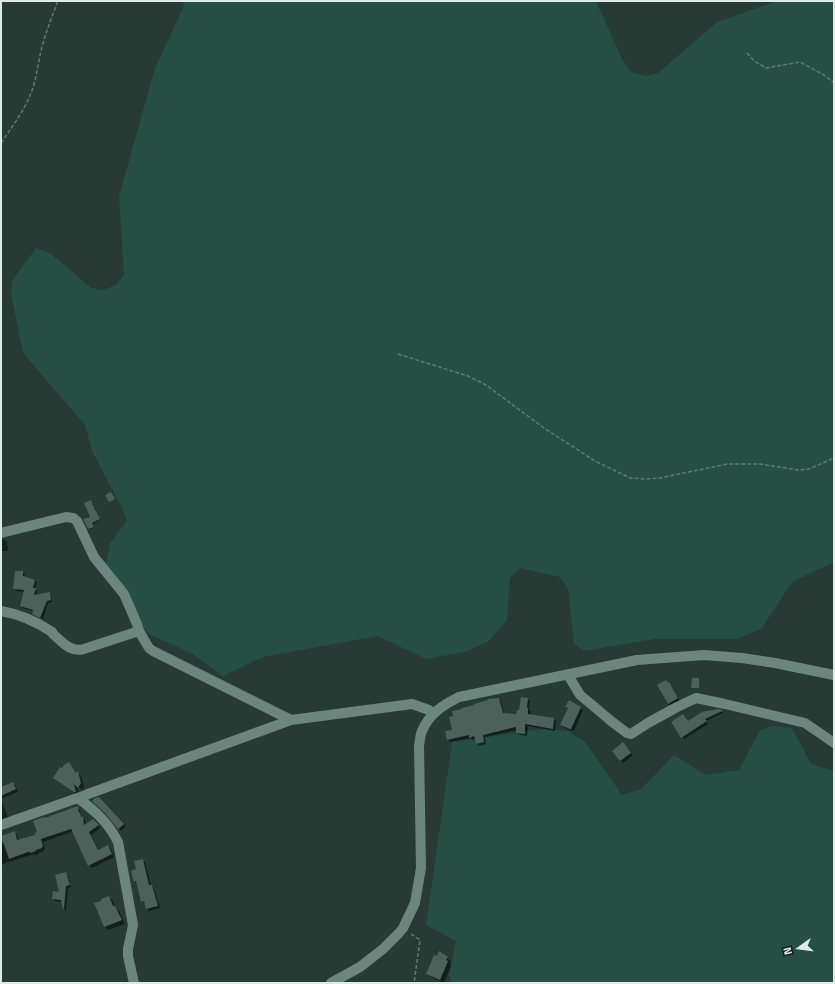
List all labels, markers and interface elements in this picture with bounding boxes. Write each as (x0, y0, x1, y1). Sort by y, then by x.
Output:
north arrow (779, 928, 819, 968)
text: N (779, 945, 796, 957)

